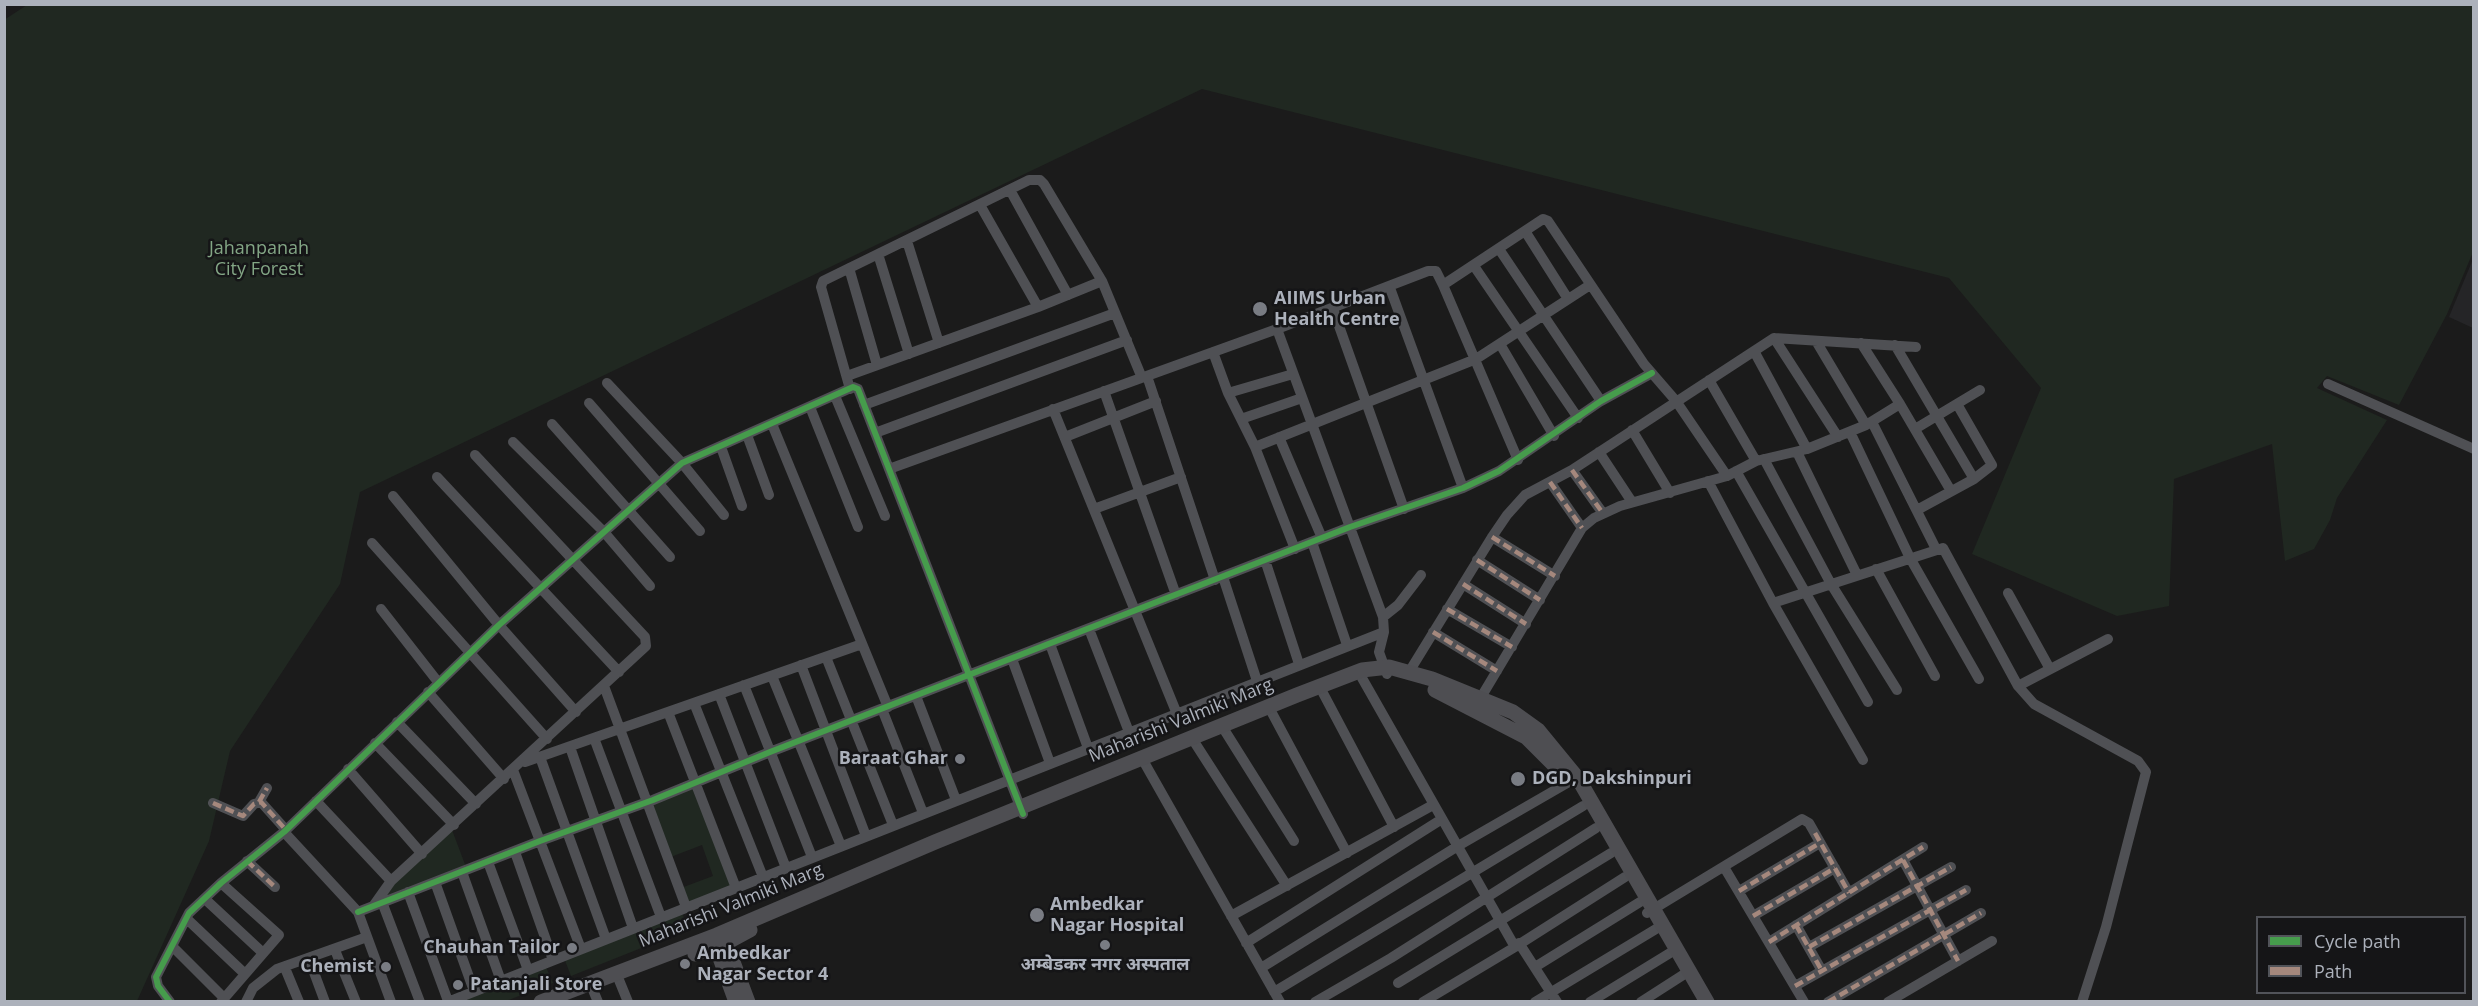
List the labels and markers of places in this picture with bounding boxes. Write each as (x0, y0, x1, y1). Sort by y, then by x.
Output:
place label: AIIMS Urban Health Centre (1274, 288, 1400, 330)
marker: AIIMS Urban Health Centre (1251, 300, 1269, 318)
place label: Baraat Ghar (839, 748, 948, 770)
marker: Baraat Ghar (953, 752, 967, 766)
place label: DGD, Dakshinpuri (1532, 768, 1692, 790)
marker: DGD, Dakshinpuri (1509, 770, 1527, 788)
place label: Ambedkar Nagar Hospital (1050, 894, 1184, 936)
marker: Ambedkar Nagar Hospital (1028, 906, 1046, 924)
place label: Chauhan Tailor (423, 937, 560, 959)
marker: अम्बेडकर नगर अस्पताल (1098, 938, 1112, 952)
marker: Chauhan Tailor (565, 941, 579, 955)
place label: Ambedkar Nagar Sector 4 (697, 943, 828, 986)
place label: अम्बेडकर नगर अस्पताल (1020, 954, 1190, 976)
place label: Chemist (300, 956, 374, 978)
marker: Ambedkar Nagar Sector 4 (678, 957, 692, 971)
marker: Chemist (379, 960, 393, 974)
place label: Patanjali Store (470, 974, 602, 996)
marker: Patanjali Store (451, 978, 465, 992)

